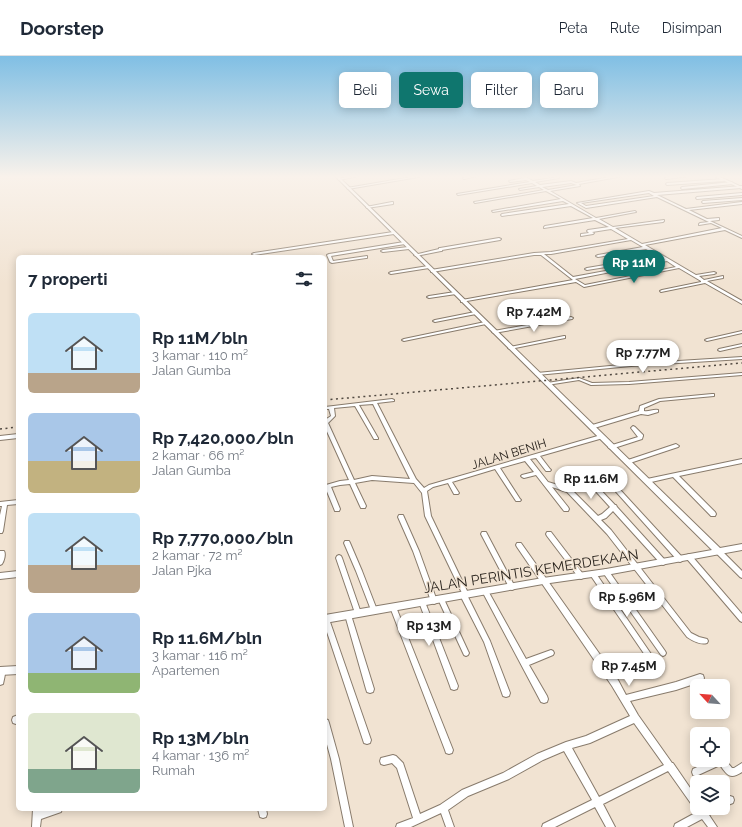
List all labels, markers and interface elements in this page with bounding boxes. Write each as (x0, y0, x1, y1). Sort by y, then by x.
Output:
text: Doorstep (20, 17, 104, 39)
text: Peta (559, 20, 588, 36)
text: Rute (610, 20, 640, 36)
text: Disimpan (662, 20, 722, 36)
chip: Beli (339, 72, 391, 108)
chip: Sewa (399, 72, 463, 108)
chip: Filter (471, 72, 532, 108)
chip: Baru (540, 72, 598, 108)
pin: Rp 11M (601, 250, 667, 284)
text: Rp 11M (612, 255, 656, 270)
icon: filters (293, 268, 315, 290)
text: 7 properti (28, 269, 108, 289)
pin: Rp 7.42M (493, 299, 575, 333)
text: Rp 7.42M (506, 304, 562, 319)
text: Rp 11M/bln (152, 328, 248, 348)
icon: home (60, 329, 108, 377)
pin: Rp 7.77M (602, 340, 684, 374)
text: Rp 7.77M (615, 345, 671, 360)
text: 3 kamar · 110 m² (152, 348, 248, 363)
text: Jalan Gumba (152, 363, 231, 378)
text: Rp 7,420,000/bln (152, 428, 294, 448)
icon: home (60, 429, 108, 477)
street label: JALAN BENIH (470, 436, 548, 472)
text: 2 kamar · 66 m² (152, 448, 244, 463)
text: Jalan Gumba (152, 463, 231, 478)
pin: Rp 11.6M (550, 466, 632, 500)
text: Rp 11.6M (564, 471, 618, 486)
text: Rp 7,770,000/bln (152, 528, 293, 548)
icon: home (60, 529, 108, 577)
street label: JALAN PERINTIS KEMERDEKAAN (422, 546, 640, 596)
text: 2 kamar · 72 m² (152, 548, 242, 563)
text: Jalan Pjka (152, 563, 212, 578)
pin: Rp 5.96M (586, 584, 668, 618)
text: Rp 5.96M (599, 589, 655, 604)
pin: Rp 13M (396, 613, 462, 647)
text: Rp 13M (407, 618, 451, 633)
text: Rp 11.6M/bln (152, 628, 262, 648)
icon: home (60, 629, 108, 677)
text: 3 kamar · 116 m² (152, 648, 248, 663)
pin: Rp 7.45M (588, 653, 670, 687)
text: Rp 7.45M (601, 658, 657, 673)
text: Apartemen (152, 663, 220, 678)
north arrow (690, 679, 730, 719)
map controls (690, 679, 730, 815)
button: locate (690, 727, 730, 767)
text: Rp 13M/bln (152, 728, 249, 748)
icon: home (60, 729, 108, 777)
text: 4 kamar · 136 m² (152, 748, 249, 763)
text: Rumah (152, 763, 195, 778)
button: layers (690, 775, 730, 815)

